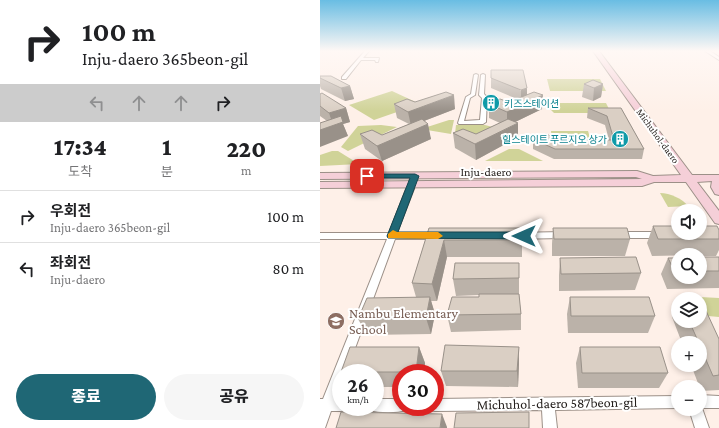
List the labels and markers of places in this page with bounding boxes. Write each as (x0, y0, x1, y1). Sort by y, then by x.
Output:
building icon: 키즈스테이션 (481, 93, 501, 113)
place label: 키즈스테이션 (504, 98, 559, 109)
building icon: 힐스테이트 푸르지오 상가 (610, 129, 630, 149)
place label: 힐스테이트 푸르지오 상가 (502, 134, 607, 145)
pin (350, 159, 384, 193)
place label: Nambu Elementary School (349, 305, 458, 337)
school or university icon: Nambu Elementary School (326, 311, 346, 331)

